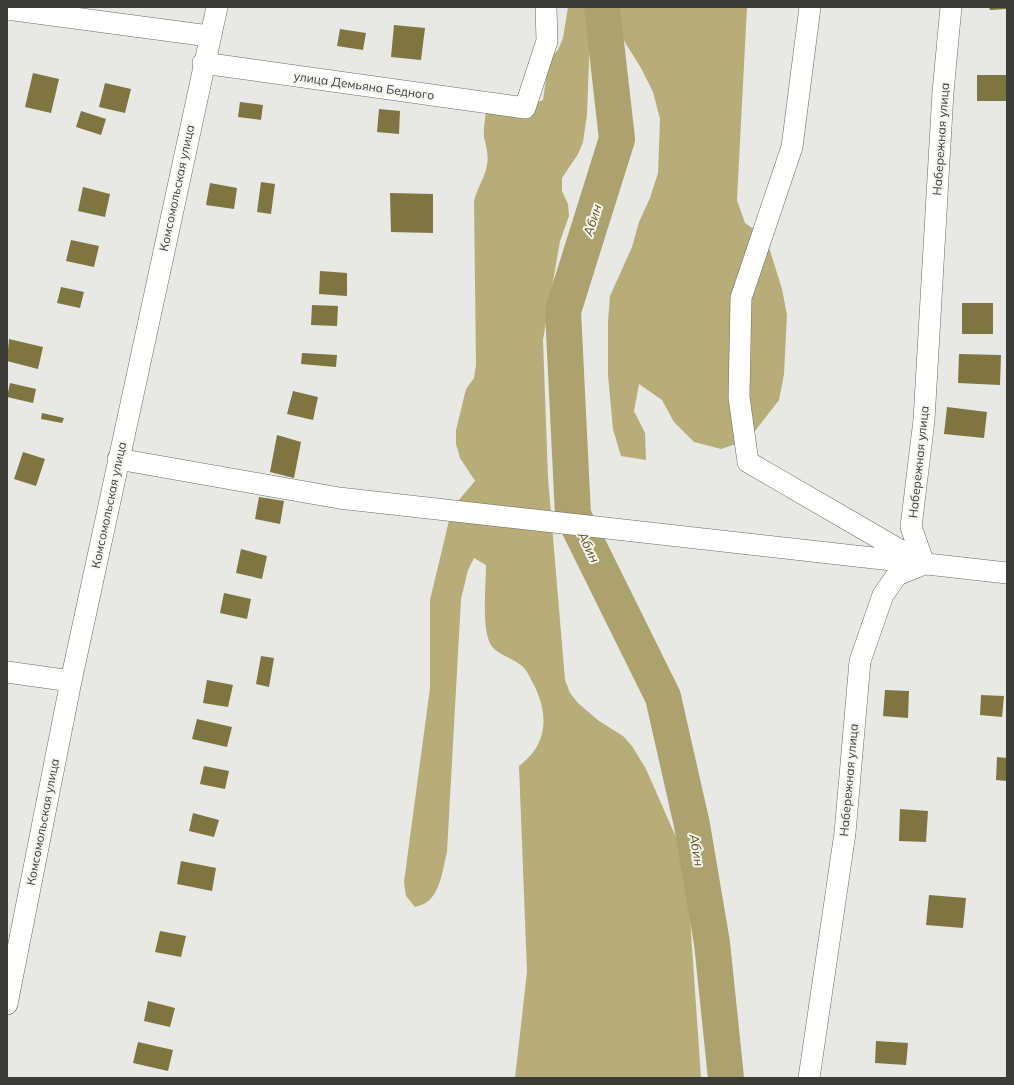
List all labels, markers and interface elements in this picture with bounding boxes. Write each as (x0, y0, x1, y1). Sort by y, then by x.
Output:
street label: улица Демьяна Бедного (293, 68, 435, 103)
street label: Набережная улица (929, 82, 952, 196)
street label: Комсомольская улица (156, 123, 197, 253)
water label: Абин (579, 202, 605, 239)
street label: Набережная улица (905, 405, 932, 519)
street label: Комсомольская улица (88, 440, 129, 570)
water label: Абин (574, 528, 603, 565)
street label: Набережная улица (836, 723, 861, 837)
street label: Комсомольская улица (23, 757, 62, 887)
water label: Абин (686, 832, 708, 868)

